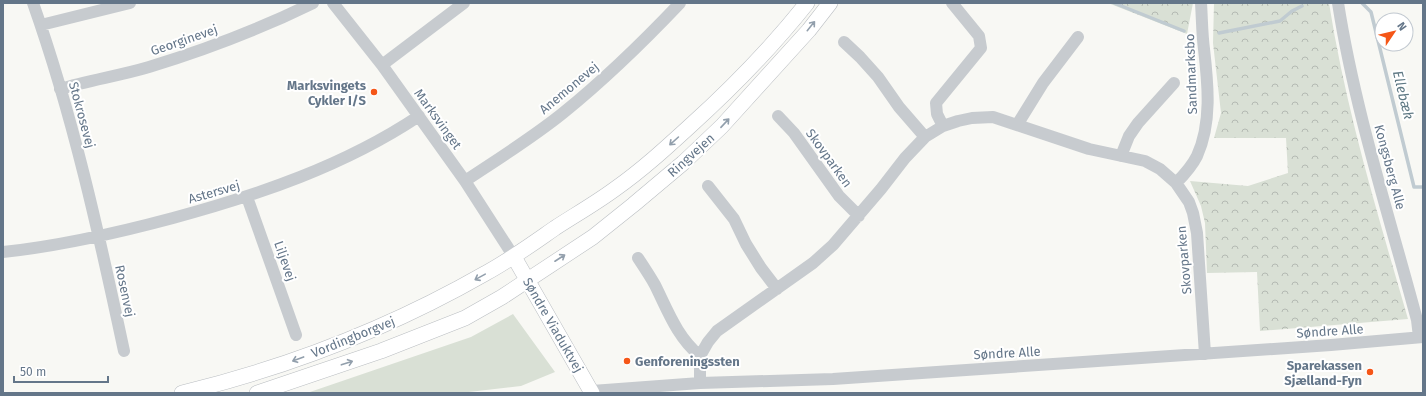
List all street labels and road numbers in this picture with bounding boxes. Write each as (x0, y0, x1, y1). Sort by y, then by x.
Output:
street label: Georginevej (149, 22, 219, 58)
street label: Sandmarksbo (1182, 33, 1200, 115)
street label: Anemonevej (536, 59, 602, 117)
street label: Stokrosevej (66, 80, 98, 150)
street label: Marksvinget (411, 86, 465, 152)
street label: Kongsberg Alle (1371, 123, 1409, 211)
street label: Skovparken (803, 126, 855, 190)
street label: Ringvejen (665, 130, 717, 180)
street label: Astersvej (187, 178, 241, 206)
street label: Skovparken (1174, 225, 1194, 295)
street label: Liljevej (271, 239, 299, 283)
street label: Rosenvej (112, 264, 138, 318)
street label: Søndre Viaduktvej (520, 275, 586, 375)
street label: Vordingborgvej (309, 313, 397, 361)
street label: Søndre Alle (1296, 321, 1364, 341)
street label: Søndre Alle (973, 344, 1041, 362)

